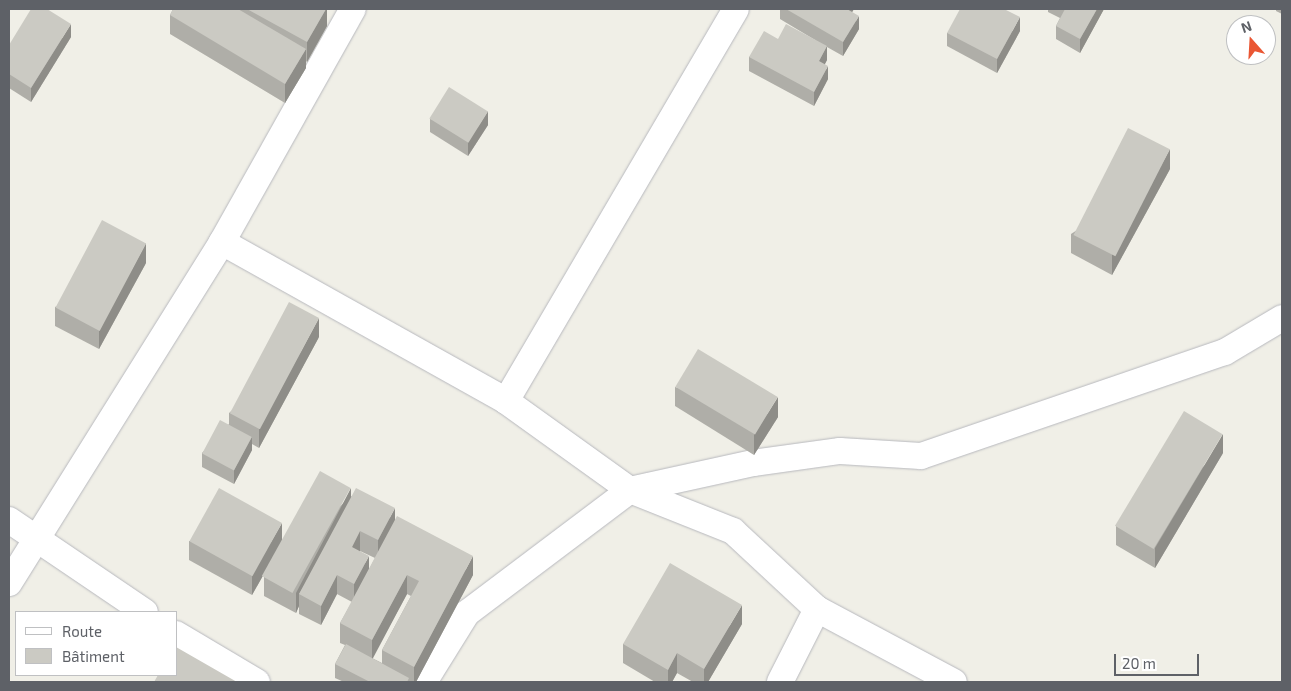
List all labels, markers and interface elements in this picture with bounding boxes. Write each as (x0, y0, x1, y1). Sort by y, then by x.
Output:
north arrow (1226, 15, 1276, 65)
text: N (1239, 17, 1254, 36)
legend (15, 611, 178, 676)
text: Route (62, 622, 102, 640)
scale bar (1116, 644, 1201, 676)
text: Bâtiment (62, 647, 125, 665)
text: 20 m (1122, 654, 1156, 672)

